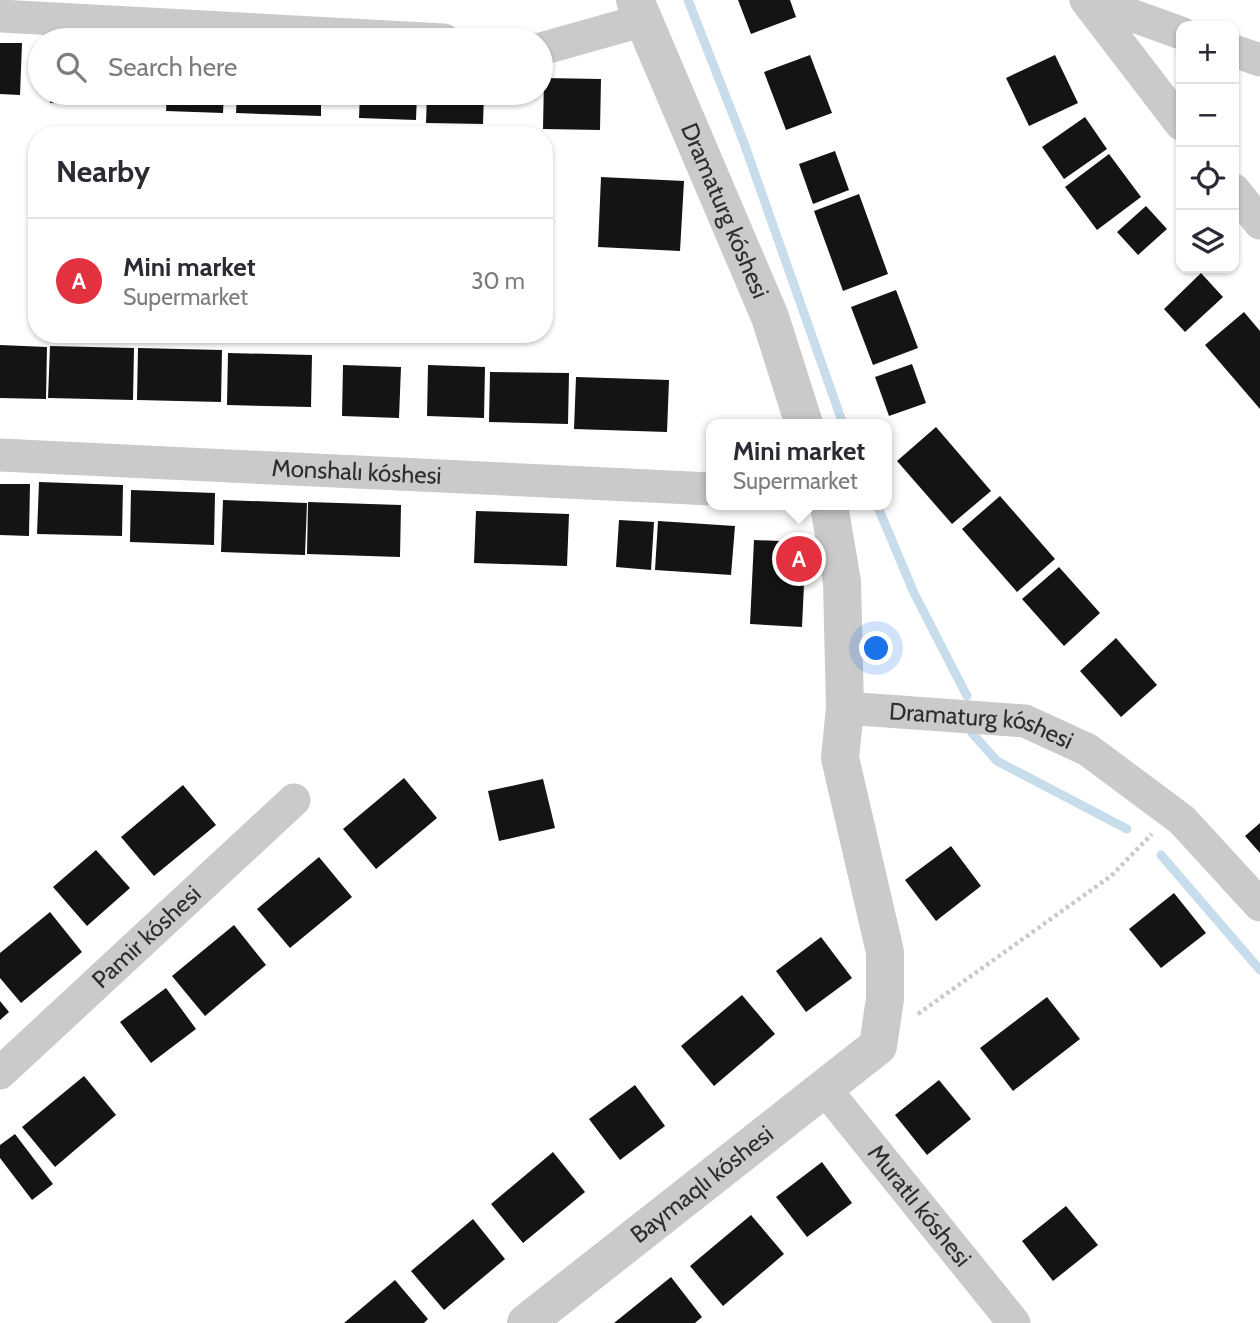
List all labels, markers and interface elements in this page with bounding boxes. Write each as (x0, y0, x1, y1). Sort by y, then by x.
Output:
map controls (1176, 21, 1239, 273)
button: + (1176, 21, 1239, 84)
search box (28, 28, 553, 105)
icon: search (52, 48, 90, 86)
text: Search here (108, 51, 237, 83)
button: − (1176, 84, 1239, 147)
street label: Dramaturg kóshesi (675, 118, 775, 303)
button: locate (1176, 147, 1239, 210)
text: Nearby (56, 153, 150, 190)
button: layers (1176, 210, 1239, 273)
text: Mini market (123, 251, 256, 283)
text: A (72, 267, 86, 295)
text: 30 m (471, 267, 525, 295)
text: Supermarket (123, 283, 248, 311)
popup (706, 419, 892, 510)
text: Mini market (733, 435, 865, 467)
street label: Monshalı kóshesi (271, 453, 442, 490)
text: Supermarket (733, 467, 858, 495)
pin: A (776, 533, 822, 585)
your location (859, 631, 893, 665)
street label: Dramaturg kóshesi (888, 696, 1078, 755)
street label: Pamir kóshesi (86, 879, 207, 994)
street label: Baymaqlı kóshesi (625, 1119, 779, 1249)
street label: Muratlı kóshesi (862, 1139, 978, 1272)

